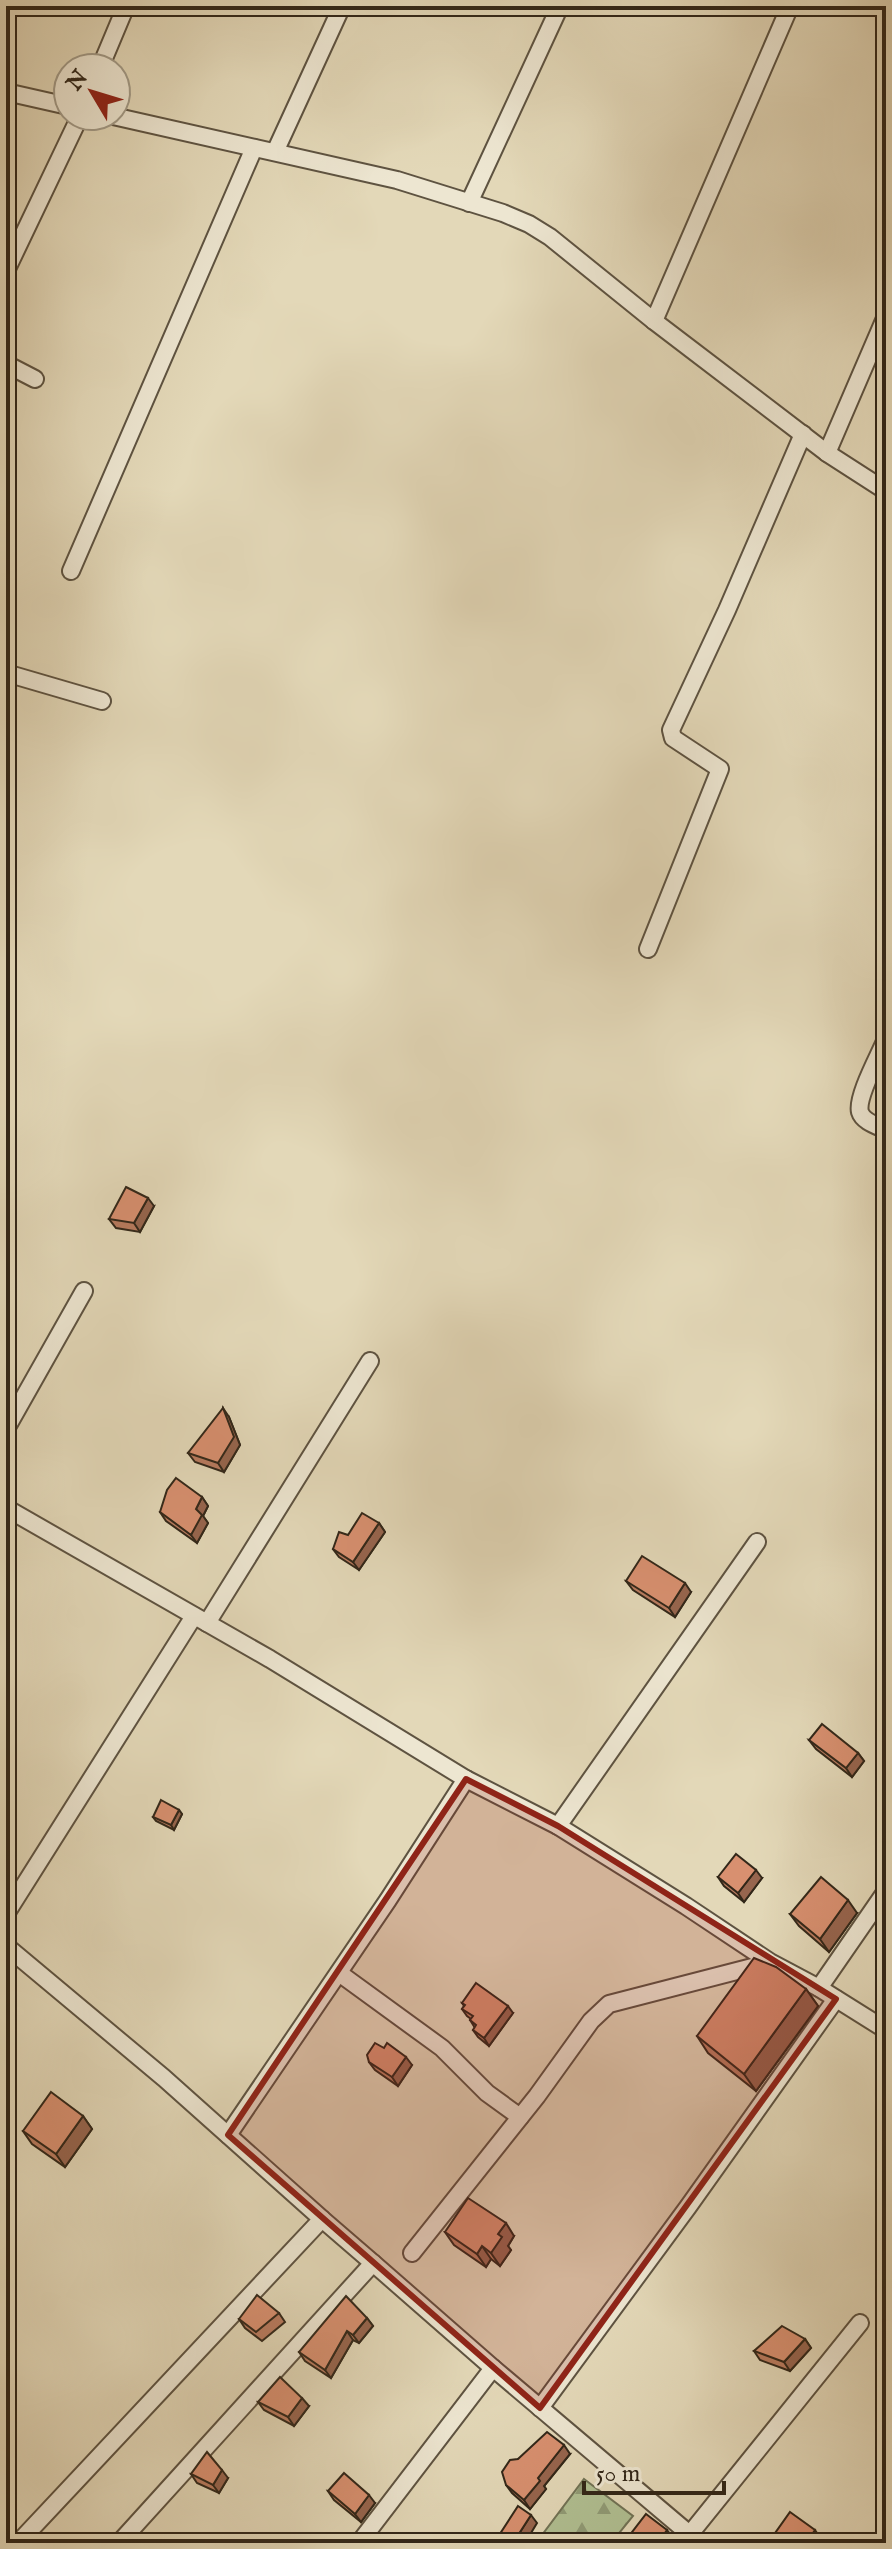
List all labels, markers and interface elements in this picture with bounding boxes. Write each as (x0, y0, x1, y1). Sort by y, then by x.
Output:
north arrow (52, 52, 132, 132)
text: N (60, 65, 95, 98)
scale bar (584, 2445, 724, 2495)
text: 50 m (596, 2459, 640, 2490)

